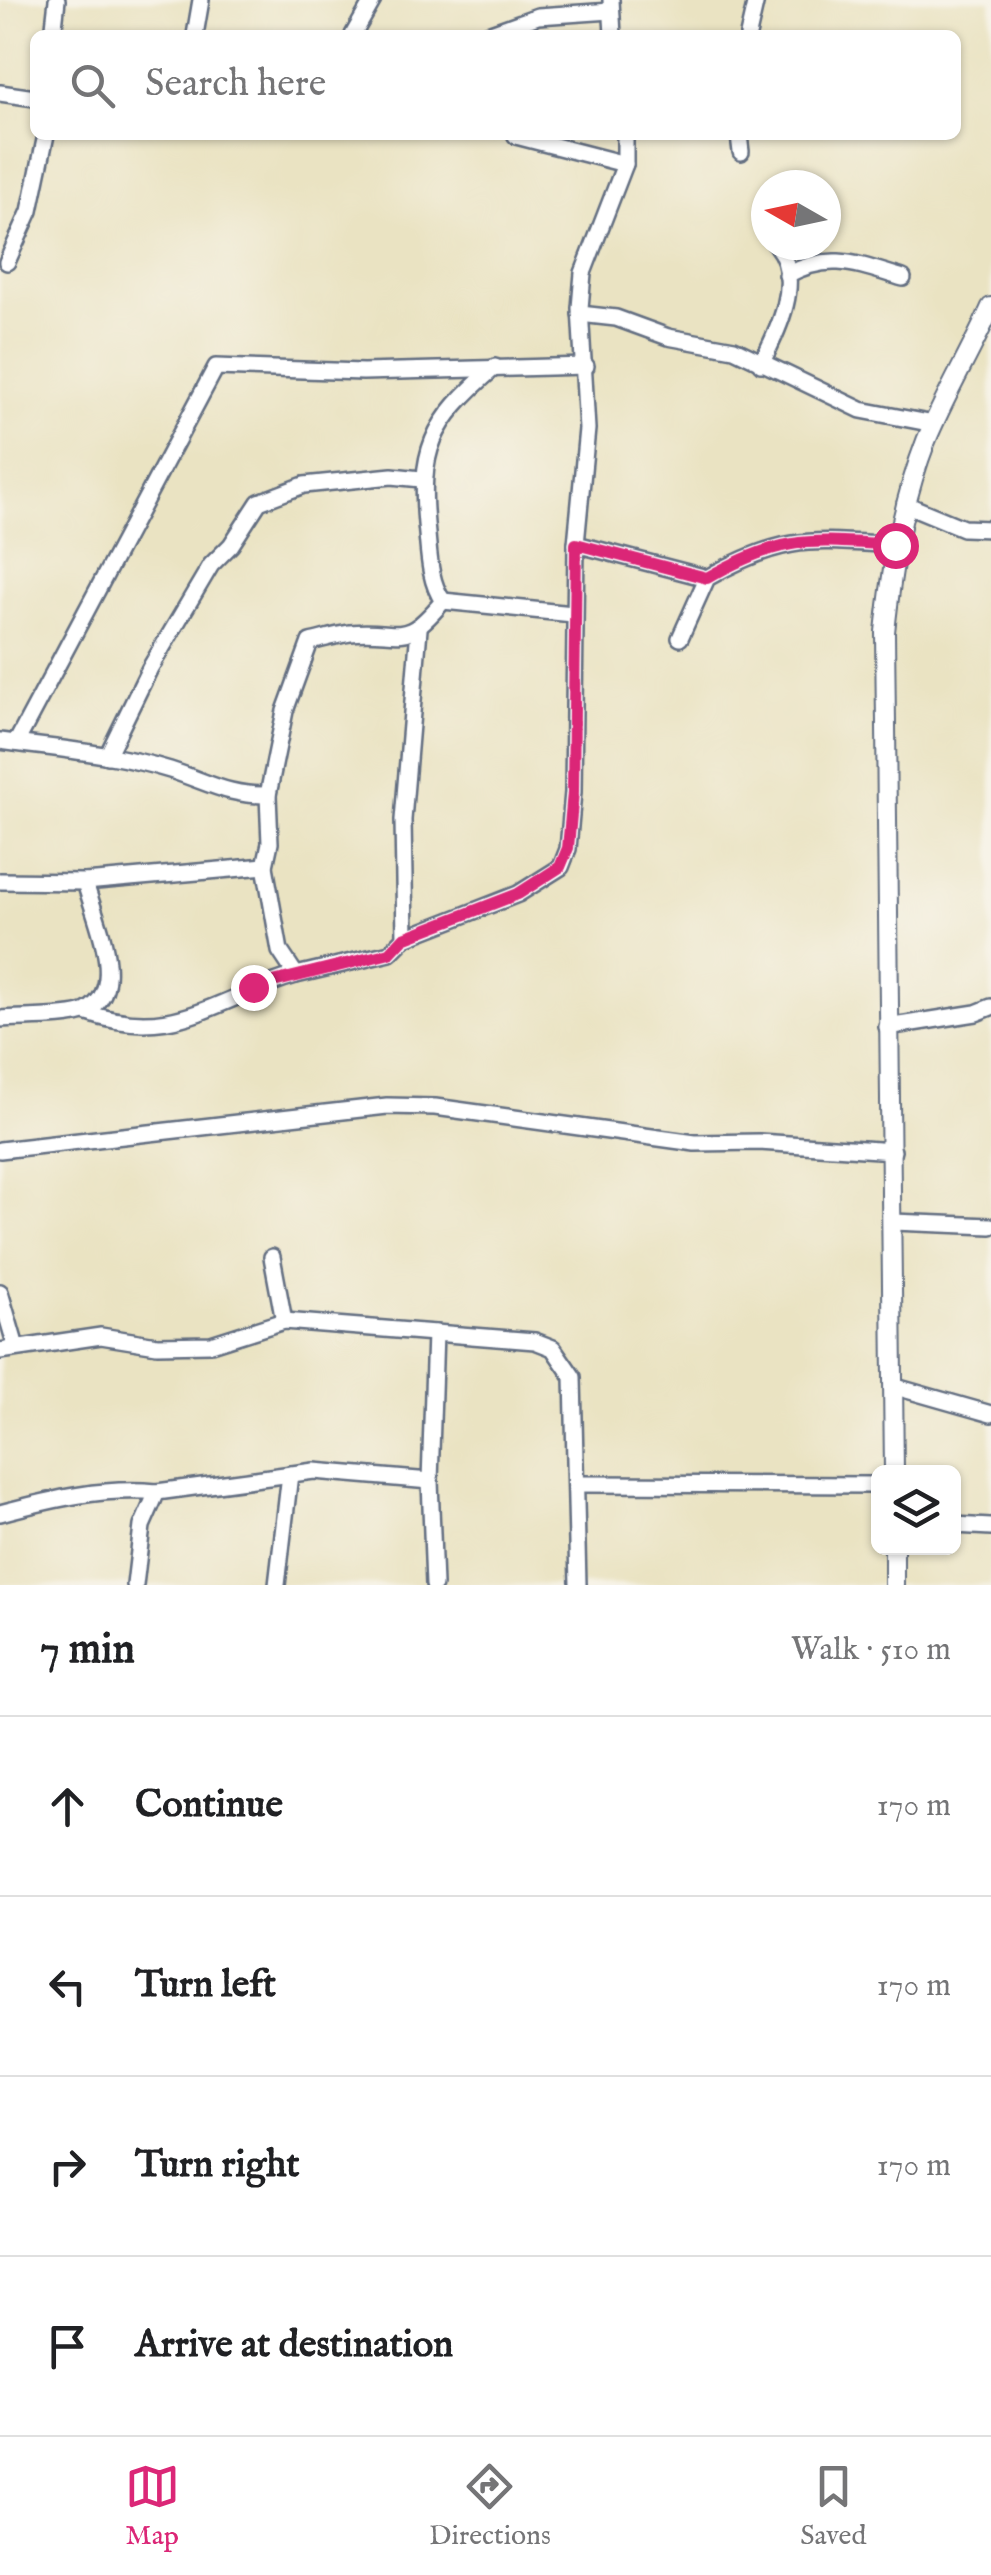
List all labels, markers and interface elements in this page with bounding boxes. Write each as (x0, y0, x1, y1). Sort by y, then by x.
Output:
search box (30, 30, 961, 140)
icon: search (65, 58, 120, 113)
text: Search here (145, 61, 326, 109)
north arrow (751, 170, 841, 260)
route start (873, 523, 919, 569)
route end (231, 965, 277, 1011)
map controls (871, 1465, 961, 1555)
button: layers (871, 1465, 961, 1555)
text: 7 min (40, 1624, 135, 1677)
text: Walk · 510 m (791, 1630, 951, 1671)
icon: ahead (40, 1779, 95, 1834)
text: Continue (135, 1782, 283, 1830)
text: 170 m (877, 1786, 951, 1827)
icon: left (40, 1959, 95, 2014)
text: Turn left (135, 1962, 276, 2010)
text: 170 m (877, 1966, 951, 2007)
icon: right (40, 2139, 95, 2194)
text: Turn right (135, 2142, 299, 2190)
text: 170 m (877, 2146, 951, 2187)
icon: arrive (40, 2319, 95, 2374)
text: Arrive at destination (135, 2322, 453, 2370)
tab: Map (125, 2459, 180, 2554)
tab: Directions (429, 2459, 551, 2554)
tab: Saved (800, 2459, 866, 2554)

